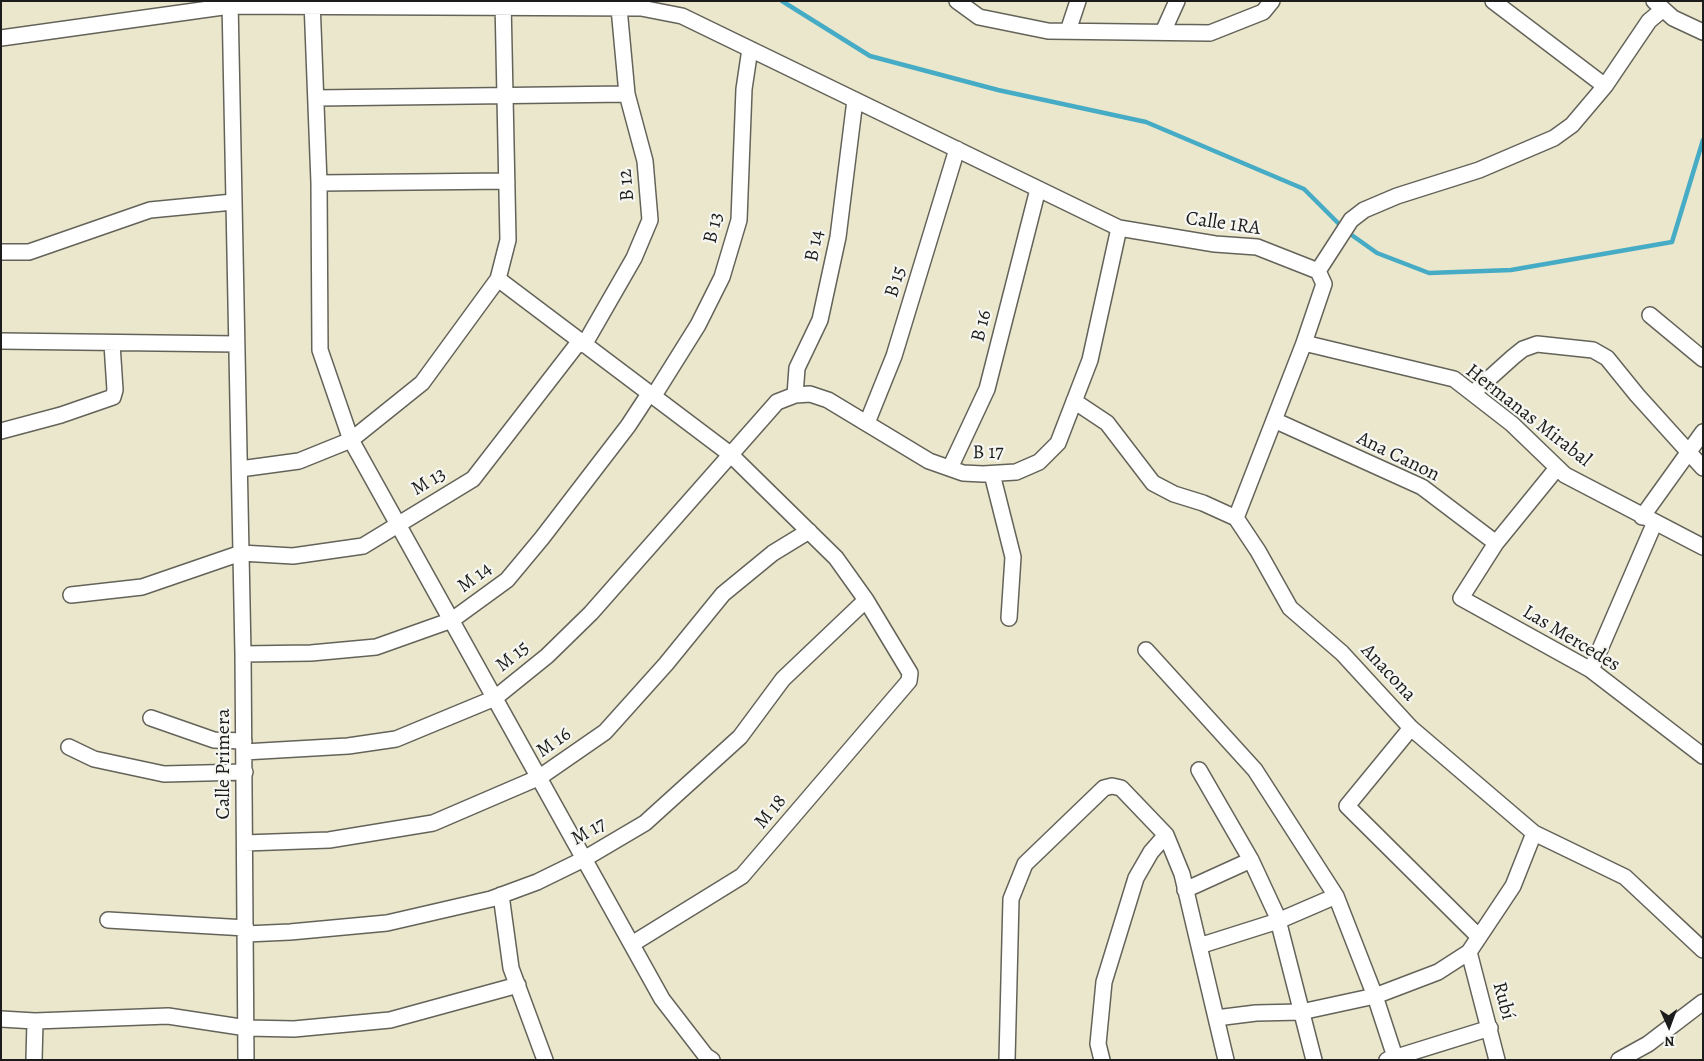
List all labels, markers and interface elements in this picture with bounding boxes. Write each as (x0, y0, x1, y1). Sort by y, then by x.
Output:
street label: B 12 (614, 168, 640, 202)
street label: Calle 1RA (1184, 207, 1262, 241)
street label: B 13 (699, 210, 729, 246)
street label: B 14 (800, 228, 830, 264)
street label: B 15 (880, 264, 912, 300)
street label: B 16 (966, 308, 998, 344)
street label: Hermanas Mirabal (1460, 359, 1596, 473)
street label: Ana Canon (1353, 427, 1443, 487)
street label: B 17 (972, 441, 1004, 465)
street label: M 13 (407, 462, 451, 502)
street label: M 14 (453, 557, 497, 599)
street label: Las Mercedes (1518, 601, 1624, 677)
street label: M 15 (491, 636, 535, 678)
street label: Anacona (1355, 639, 1421, 707)
street label: Calle Primera (212, 708, 236, 820)
street label: M 16 (532, 723, 576, 763)
street label: M 18 (750, 790, 792, 834)
street label: M 17 (567, 813, 611, 851)
street label: Rubí (1486, 979, 1520, 1023)
north arrow (1644, 1001, 1694, 1051)
text: N (1664, 1032, 1675, 1051)

